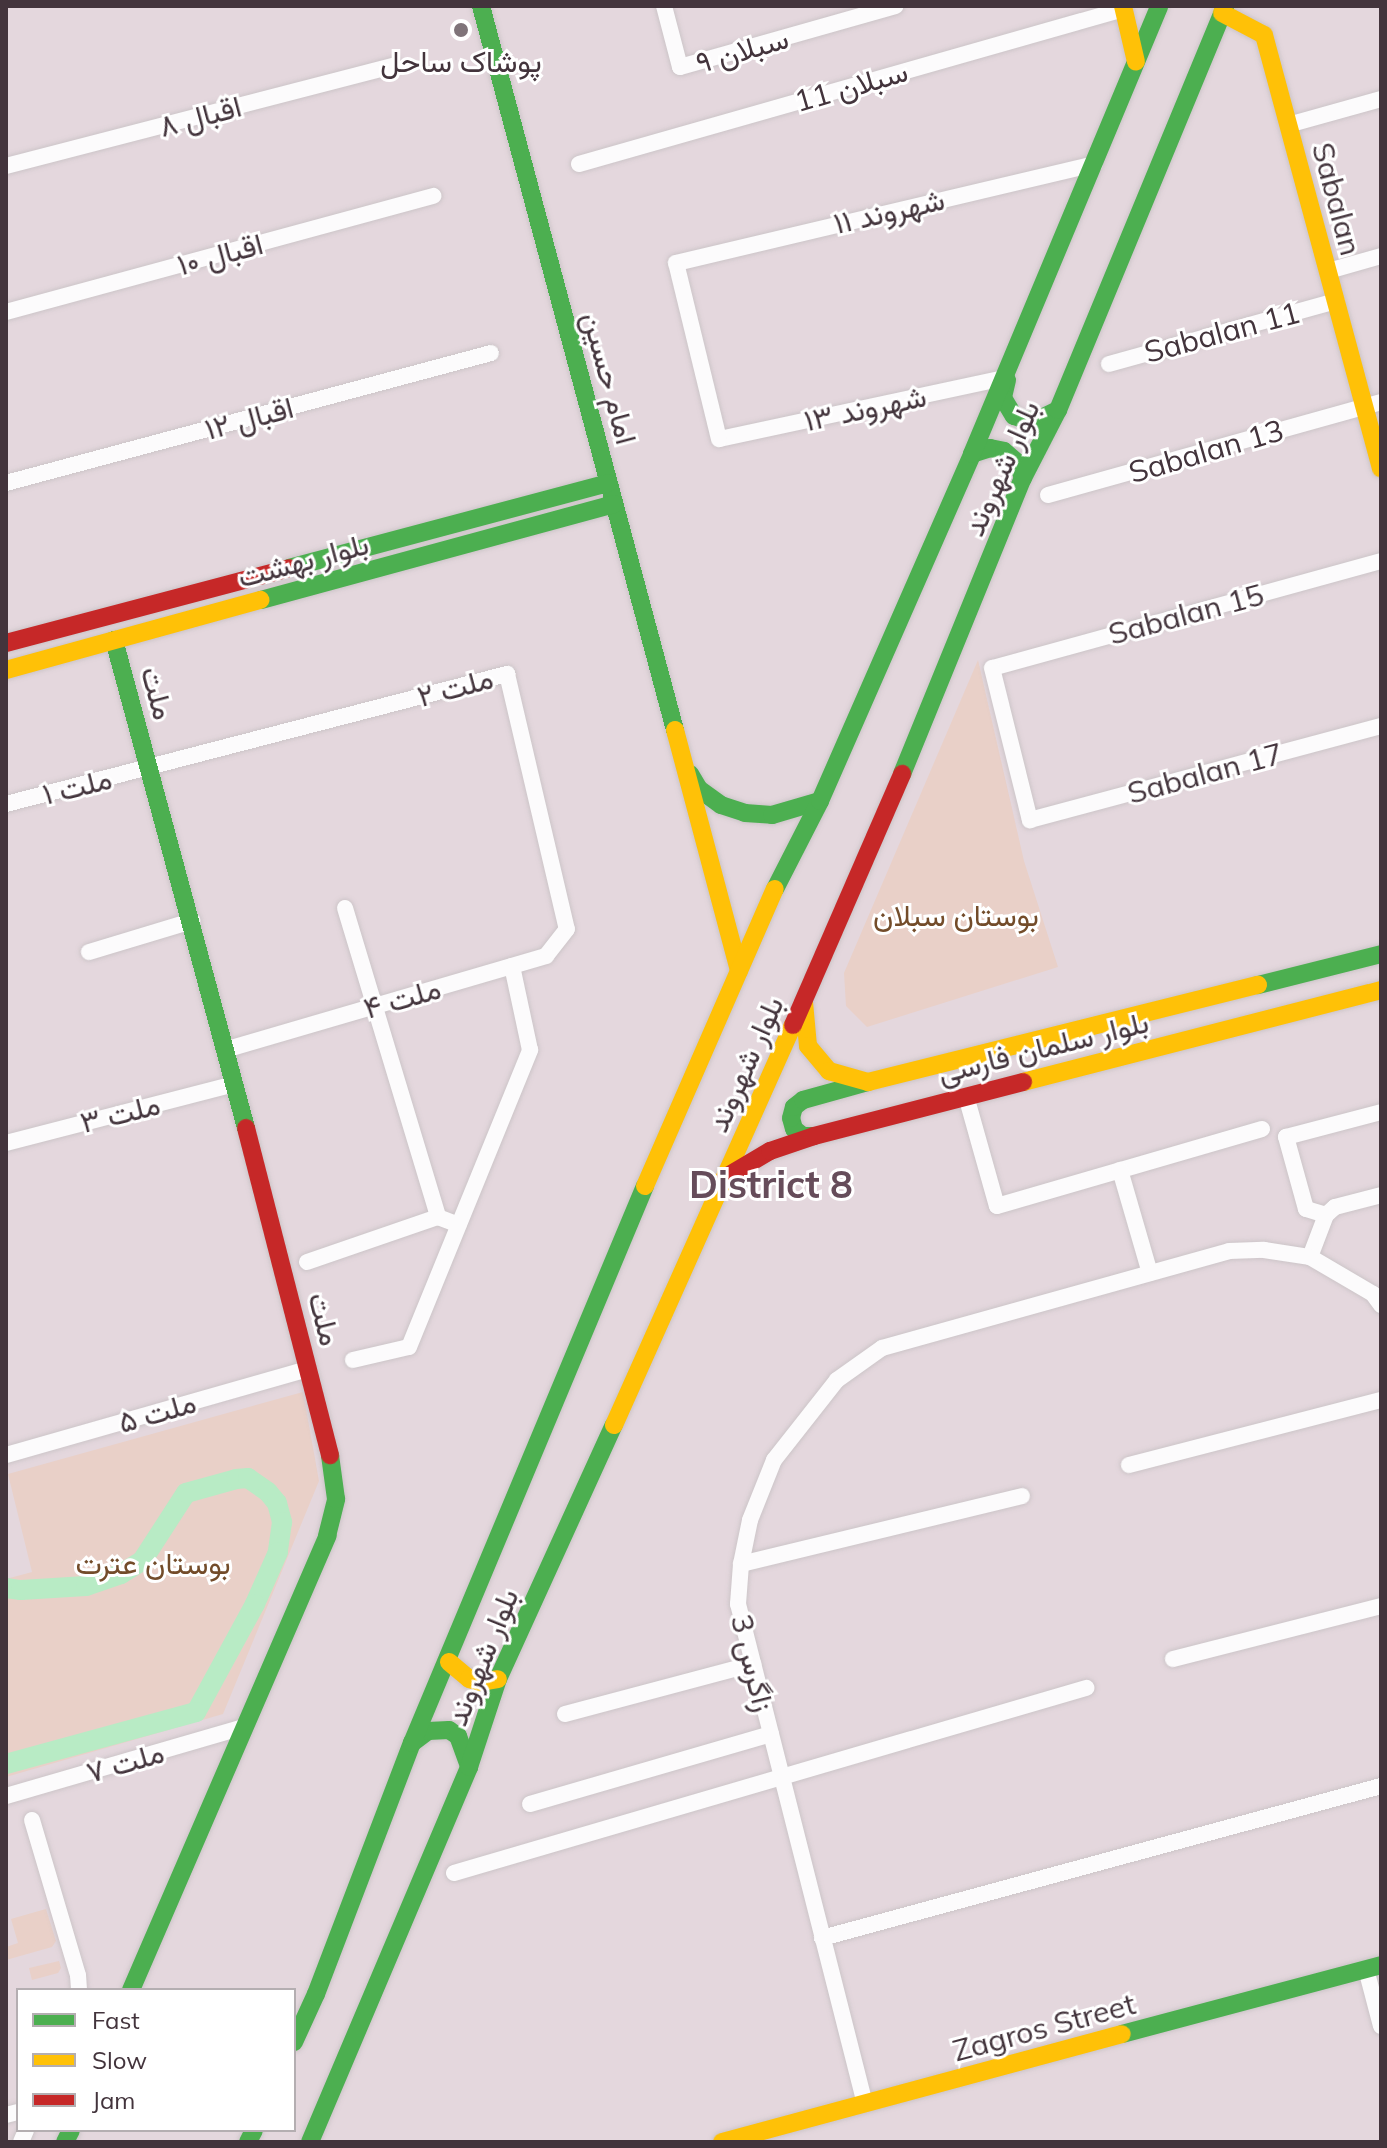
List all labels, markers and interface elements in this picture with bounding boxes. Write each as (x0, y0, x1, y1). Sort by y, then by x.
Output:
street label: سبلان ۹ (692, 20, 792, 80)
marker: پوشاک ساحل (452, 21, 470, 39)
place label: پوشاک ساحل (380, 43, 542, 79)
street label: سبلان 11 (790, 53, 912, 119)
street label: اقبال ۸ (155, 88, 245, 144)
street label: Sabalan (1305, 139, 1369, 259)
street label: شهروند ۱۱ (830, 181, 948, 241)
street label: اقبال ۱۰ (173, 225, 267, 283)
street label: Sabalan 11 (1140, 294, 1304, 370)
street label: امام حسین (575, 308, 645, 448)
street label: شهروند ۱۳ (801, 378, 929, 438)
street label: اقبال ۱۲ (201, 389, 297, 447)
street label: بلوار شهروند (955, 395, 1047, 541)
street label: Sabalan 13 (1125, 412, 1287, 490)
street label: بلوار بهشت (234, 525, 372, 595)
street label: Sabalan 15 (1104, 576, 1268, 652)
street label: ملت ۲ (413, 660, 497, 714)
street label: ملت (134, 663, 182, 723)
street label: Sabalan 17 (1123, 735, 1287, 811)
street label: ملت ۱ (39, 760, 115, 812)
park label: بوستان سبلان (873, 897, 1039, 933)
street label: ملت ۴ (359, 970, 445, 1026)
street label: بلوار شهروند (699, 991, 791, 1137)
street label: بلوار سلمان فارسی (934, 1003, 1152, 1091)
street label: ملت ۳ (76, 1086, 164, 1140)
district label: District 8 (689, 1162, 853, 1208)
street label: ملت (301, 1289, 349, 1349)
street label: ملت ۵ (114, 1384, 200, 1440)
park label: بوستان عترت (75, 1545, 231, 1581)
street label: بلوار شهروند (438, 1583, 526, 1731)
street label: زاگرس 3 (724, 1611, 782, 1715)
street label: ملت ۷ (82, 1734, 168, 1790)
street label: Zagros Street (949, 1985, 1139, 2069)
legend (16, 1988, 296, 2132)
text: Fast (92, 2005, 140, 2035)
text: Slow (92, 2045, 147, 2075)
text: Jam (92, 2085, 135, 2115)

